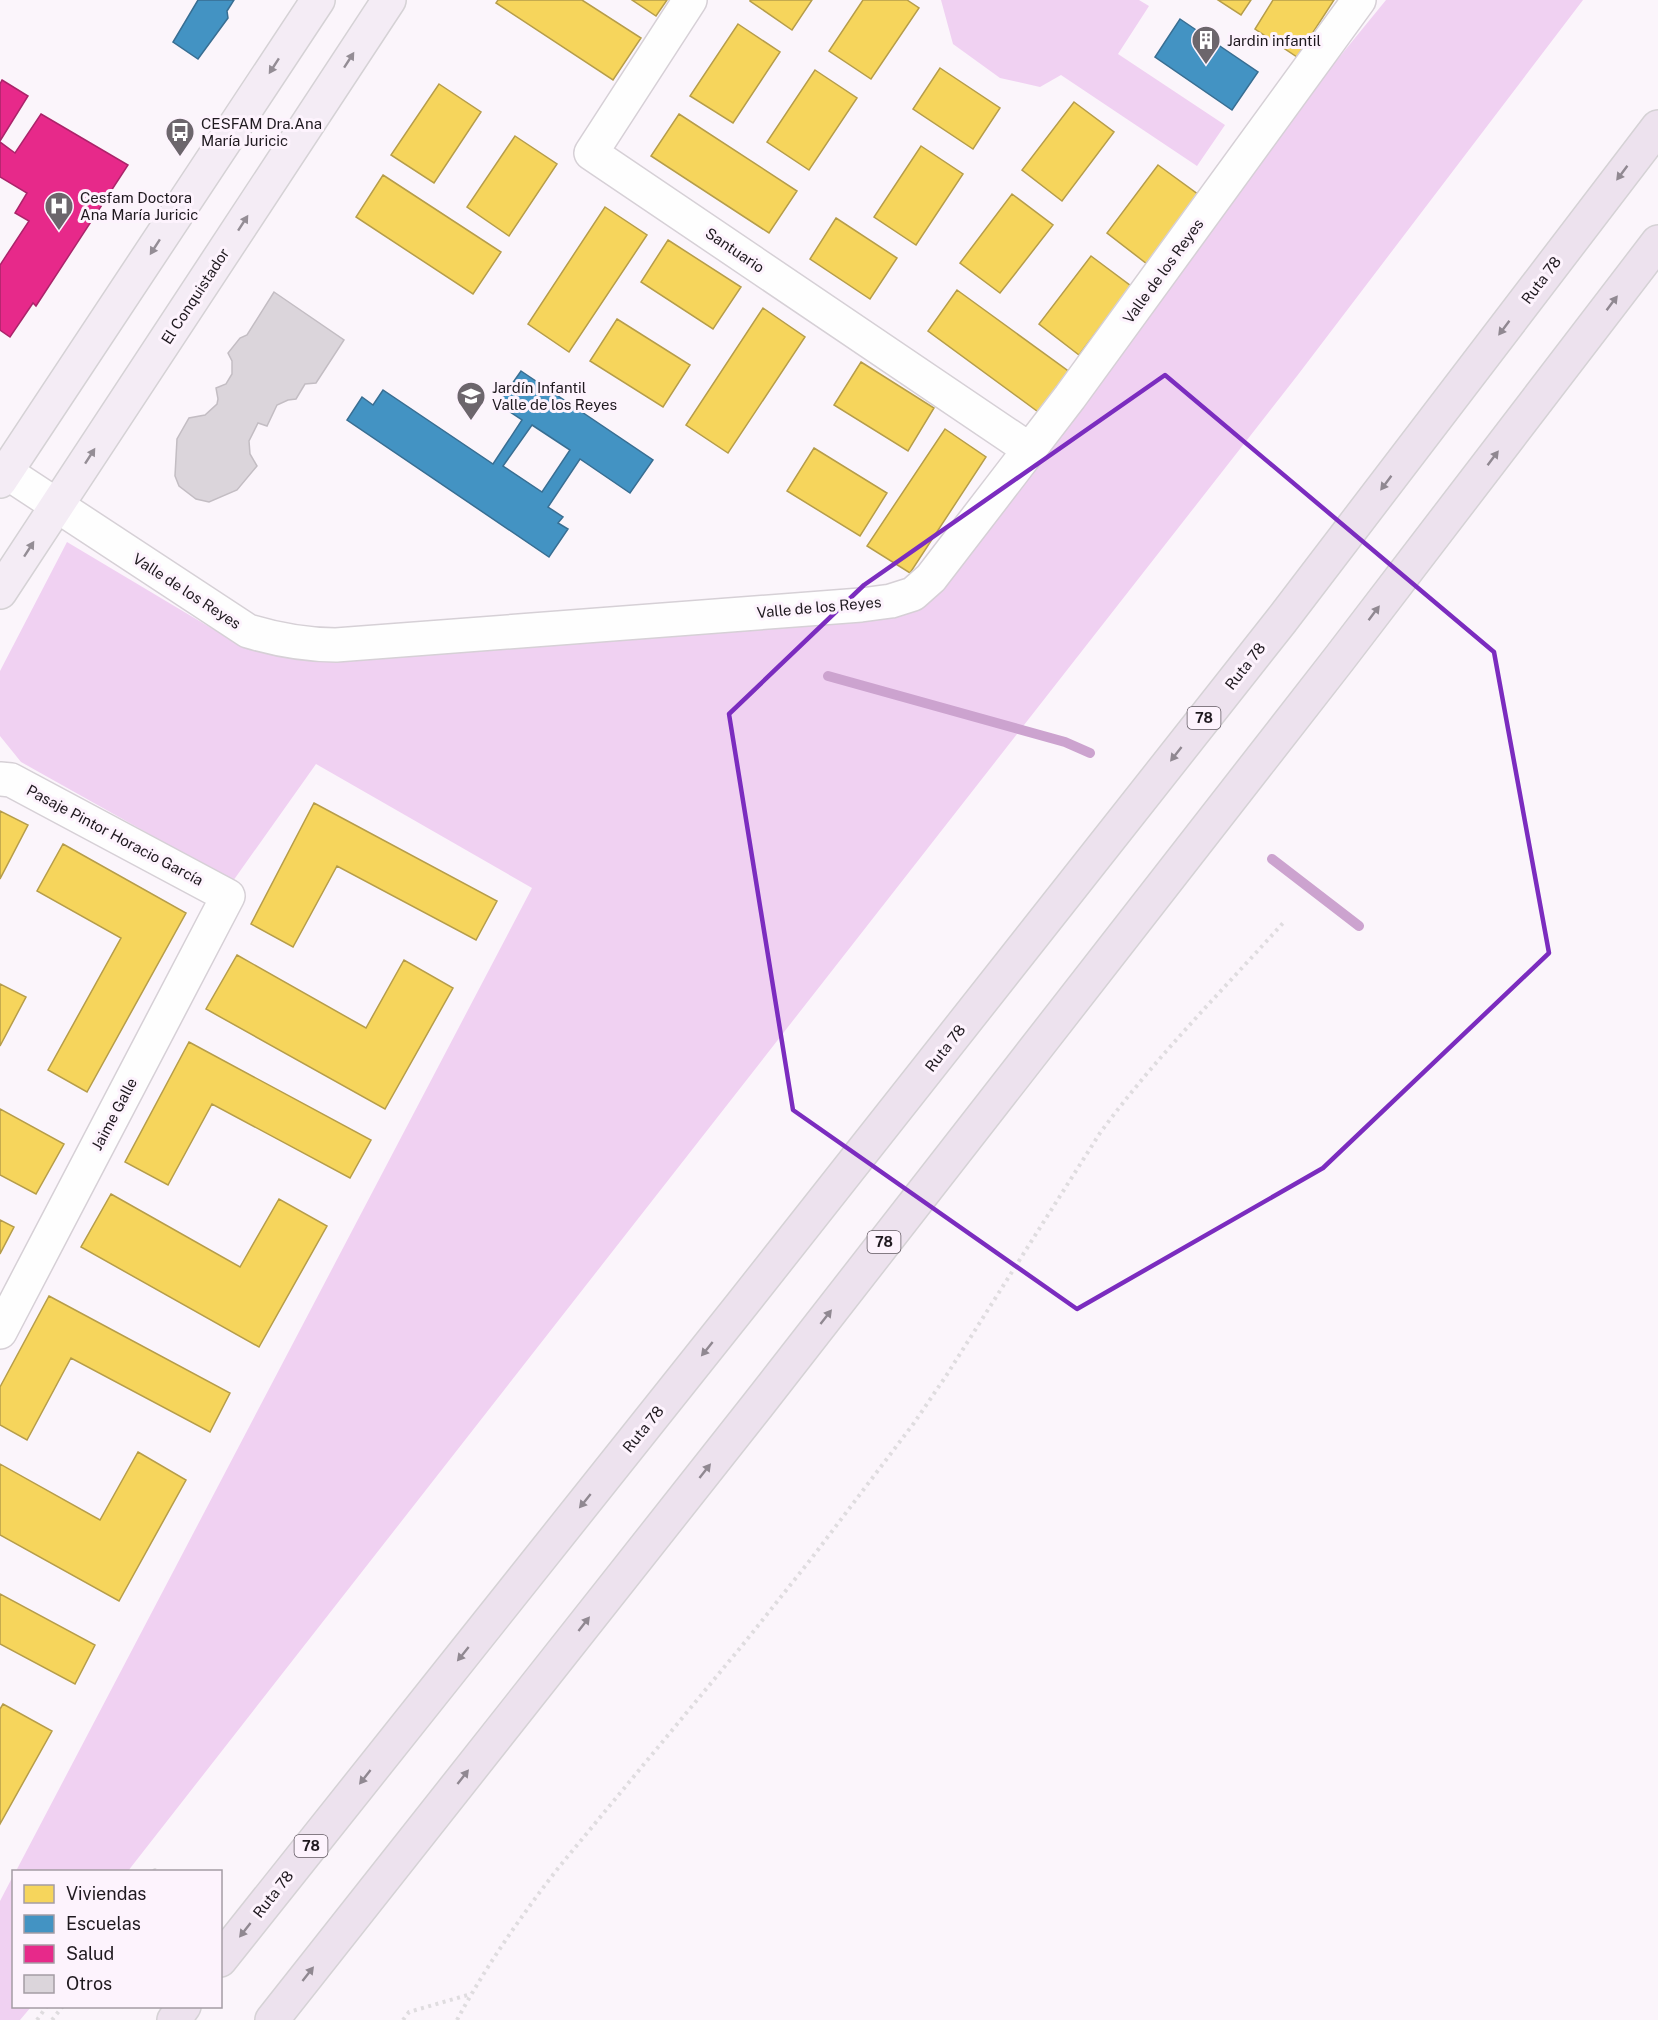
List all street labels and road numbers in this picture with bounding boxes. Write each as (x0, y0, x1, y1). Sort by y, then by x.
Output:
street label: Valle de los Reyes (1119, 215, 1207, 327)
street label: Santuario (702, 224, 768, 276)
street label: El Conquistador (158, 245, 232, 347)
street label: Ruta 78 (1518, 253, 1564, 307)
street label: Valle de los Reyes (130, 550, 244, 632)
street label: Valle de los Reyes (756, 593, 882, 621)
street label: Ruta 78 (1221, 639, 1269, 693)
road number: 78 (1188, 707, 1220, 729)
street label: Pasaje Pintor Horacio García (24, 781, 206, 889)
street label: Ruta 78 (921, 1021, 969, 1075)
street label: Jaime Galle (88, 1075, 140, 1153)
road number: 78 (868, 1231, 900, 1253)
street label: Ruta 78 (619, 1402, 667, 1456)
road number: 78 (294, 1835, 328, 1857)
street label: Ruta 78 (249, 1867, 297, 1921)

